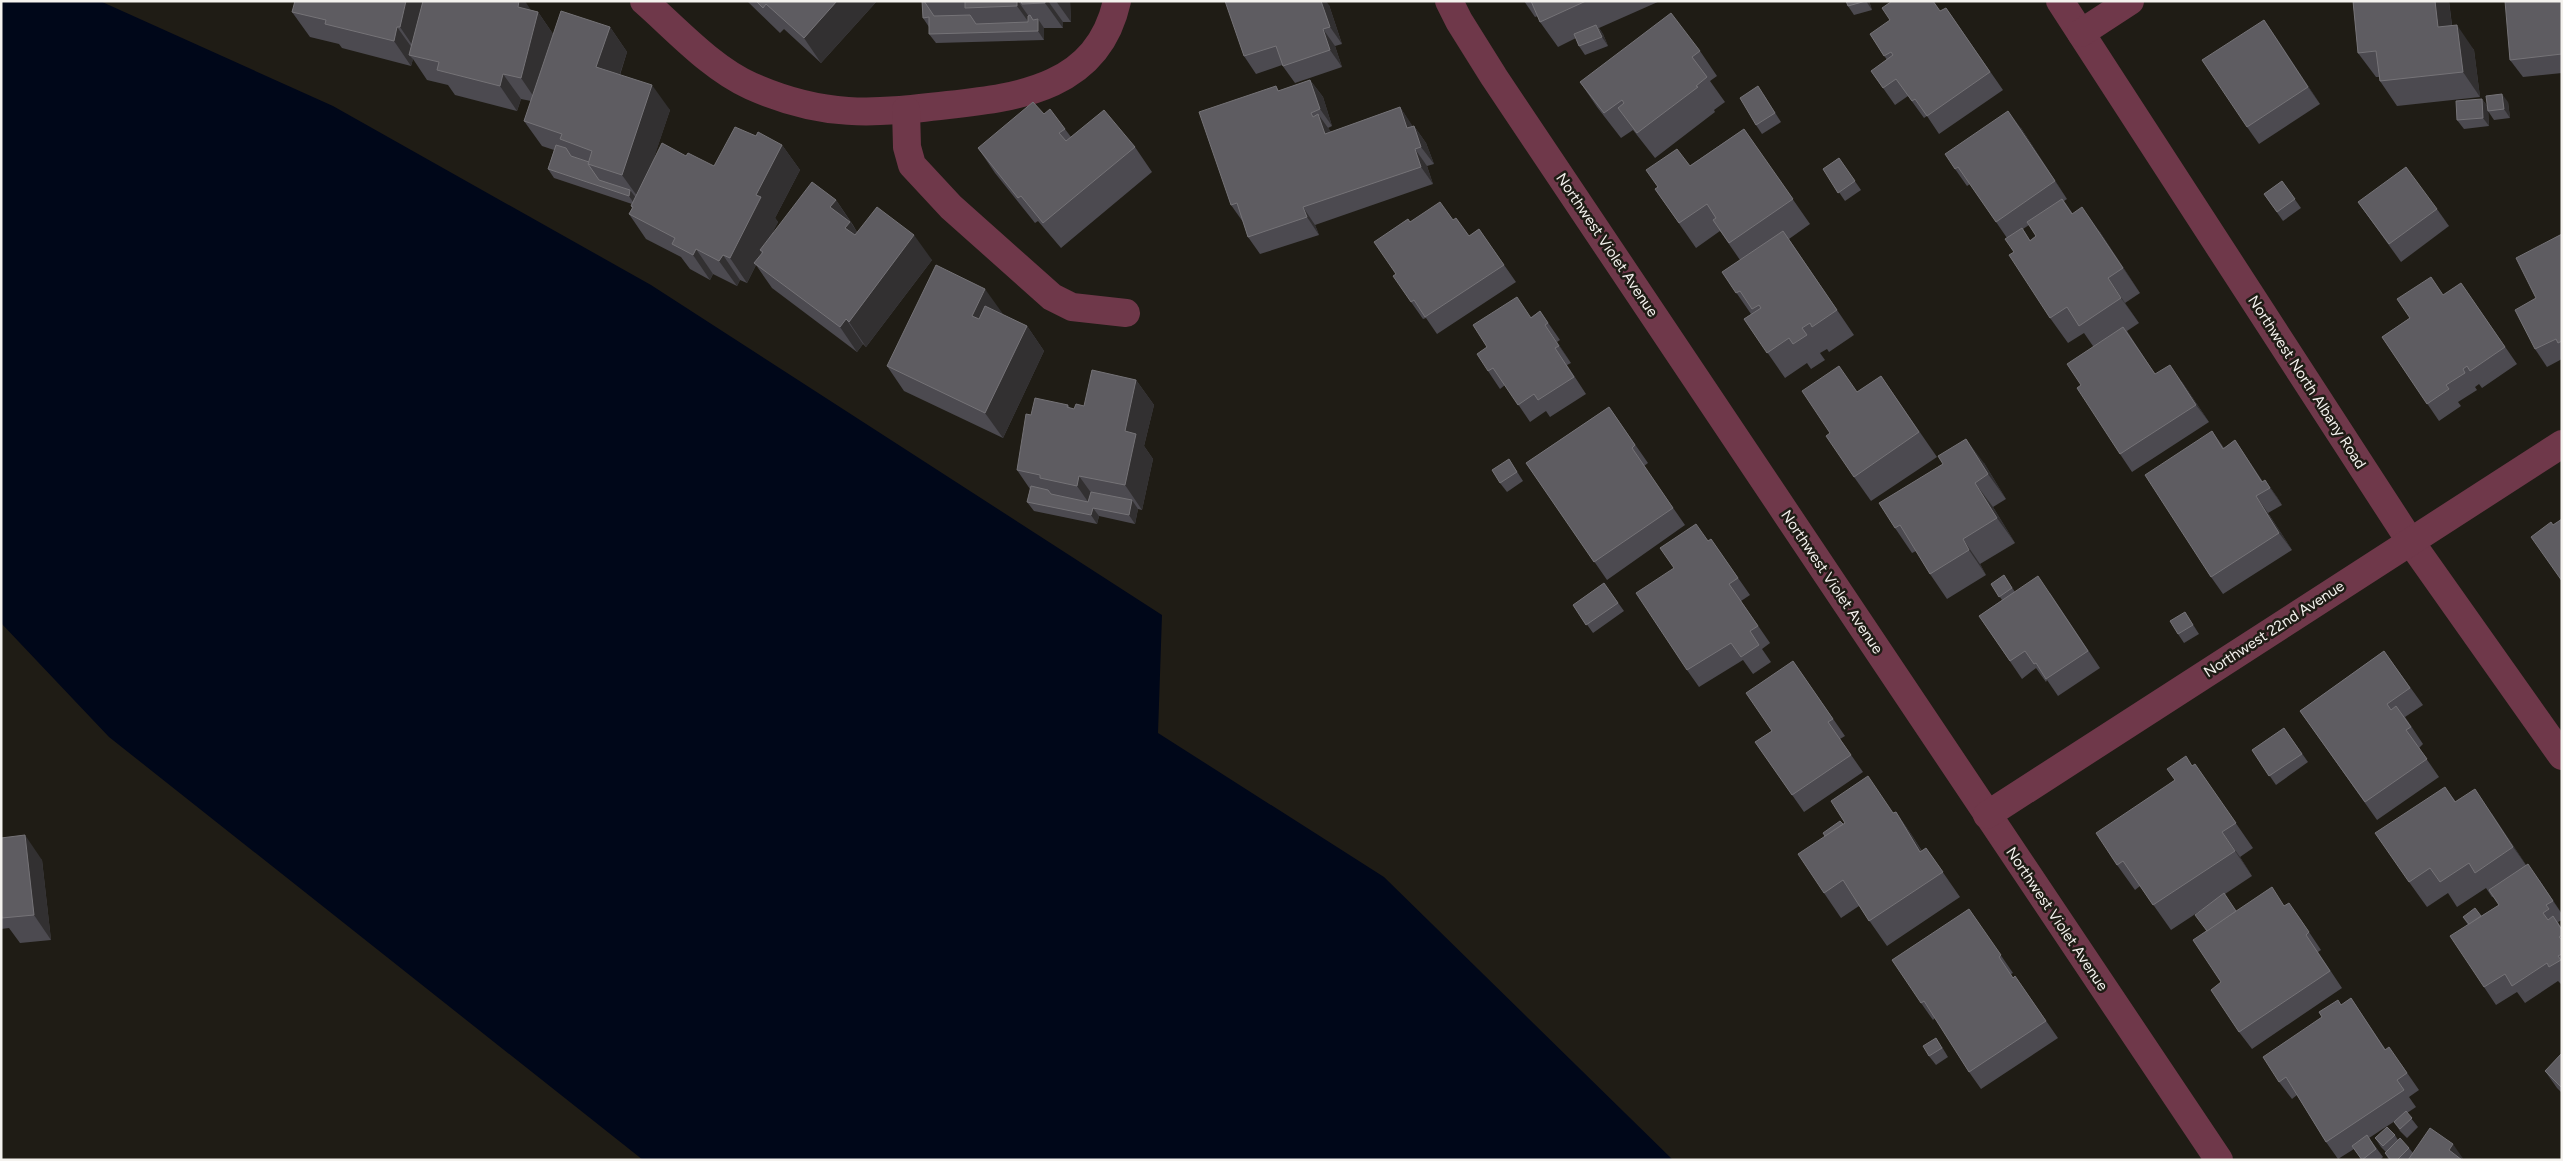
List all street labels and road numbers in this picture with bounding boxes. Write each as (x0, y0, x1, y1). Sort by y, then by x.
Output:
street label: Northwest Violet Avenue (1552, 170, 1662, 320)
street label: Northwest North Albany Road (2244, 292, 2370, 472)
street label: Northwest Violet Avenue (1777, 507, 1887, 657)
street label: Northwest 22nd Avenue (2200, 577, 2348, 681)
street label: Northwest Violet Avenue (2002, 844, 2112, 994)

